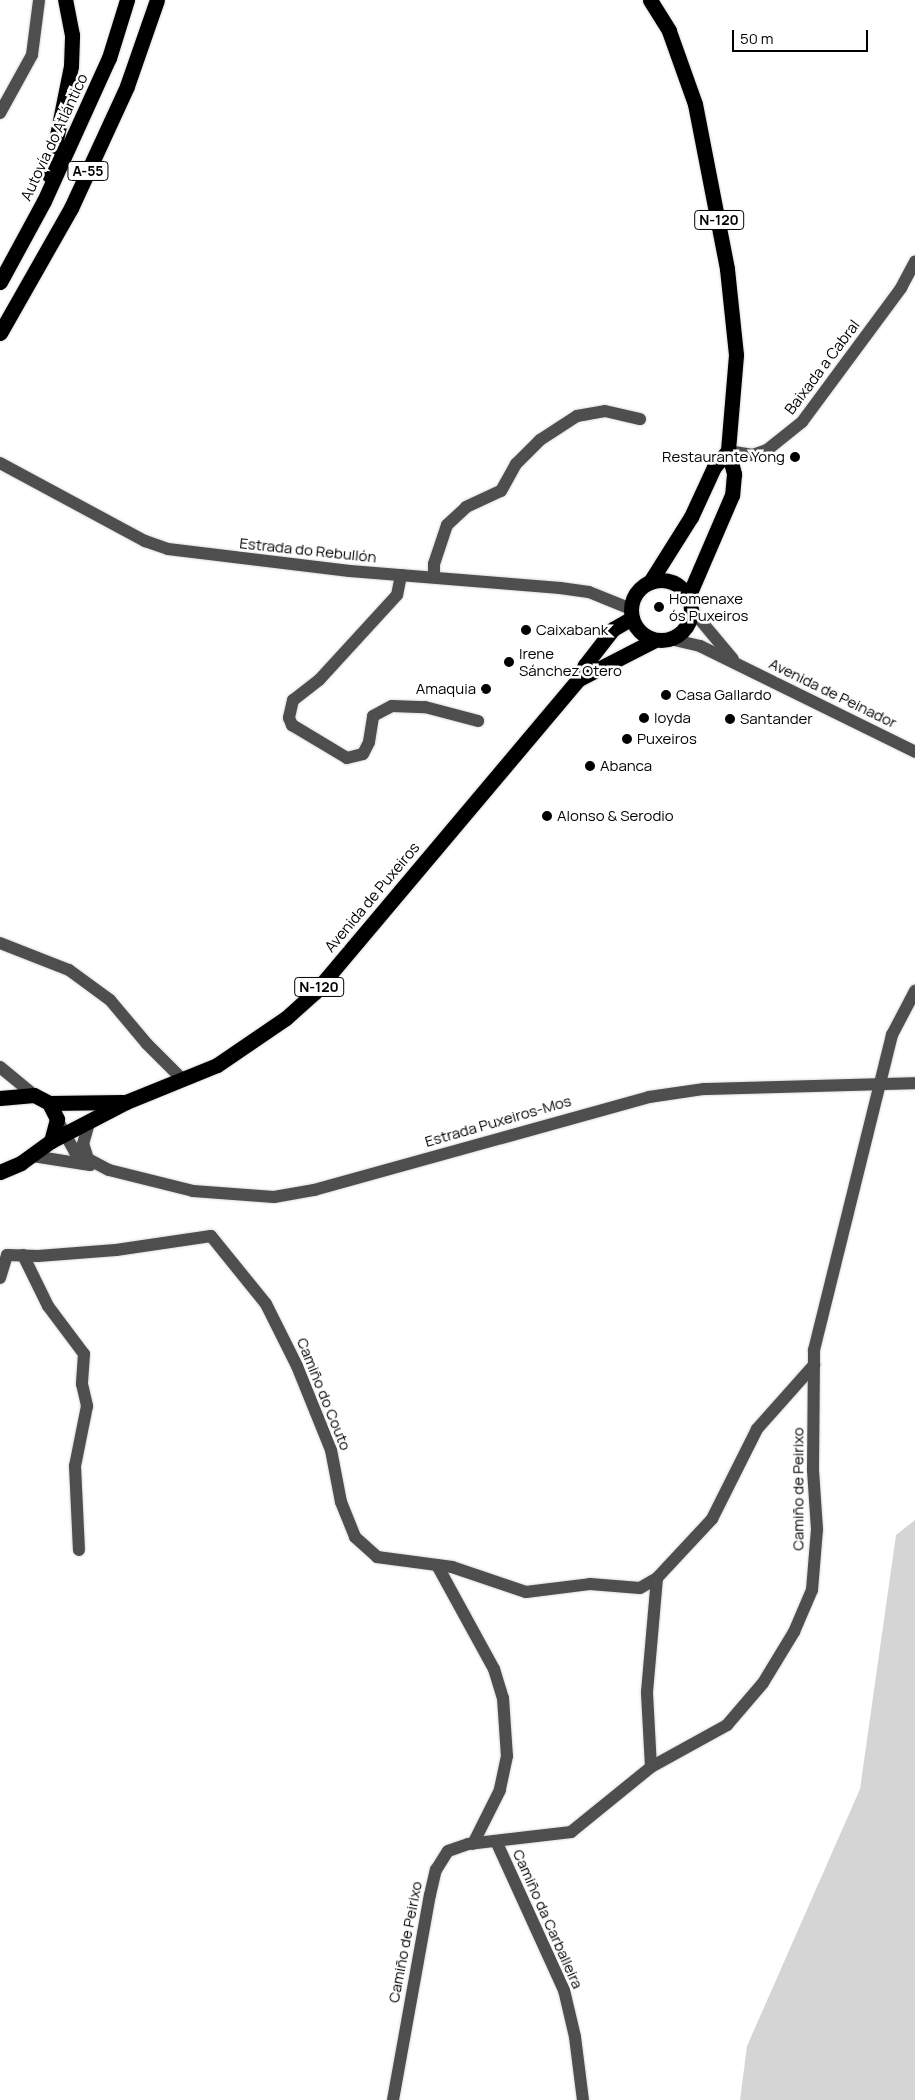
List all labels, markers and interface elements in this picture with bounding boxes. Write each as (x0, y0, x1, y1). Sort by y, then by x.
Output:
scale bar (735, 20, 871, 52)
text: 50 m (740, 28, 774, 49)
street label: Autovía do Atlántico (17, 71, 91, 203)
road number: A-55 (67, 160, 109, 182)
road number: N-120 (694, 208, 744, 232)
street label: Baixada a Cabral (781, 316, 863, 418)
place label: Restaurante Yong (662, 448, 785, 466)
marker: Restaurante Yong (789, 451, 801, 463)
street label: Estrada do Rebullón (239, 534, 377, 566)
place label: Homenaxe ós Puxeiros (669, 589, 748, 624)
marker: Homenaxe ós Puxeiros (653, 601, 665, 613)
place label: Caixabank (536, 621, 608, 639)
marker: Caixabank (520, 624, 532, 636)
place label: Irene Sánchez Otero (519, 644, 622, 679)
street label: Avenida de Peinador (766, 654, 900, 732)
marker: Irene Sánchez Otero (503, 656, 515, 668)
place label: Amaquia (416, 680, 476, 698)
marker: Amaquia (480, 683, 492, 695)
place label: Casa Gallardo (676, 686, 772, 704)
marker: Casa Gallardo (660, 689, 672, 701)
place label: loyda (654, 709, 691, 727)
place label: Santander (740, 710, 813, 728)
marker: loyda (638, 712, 650, 724)
marker: Santander (724, 713, 736, 725)
place label: Puxeiros (637, 730, 697, 748)
marker: Puxeiros (621, 733, 633, 745)
place label: Abanca (600, 757, 652, 775)
marker: Abanca (584, 760, 596, 772)
place label: Alonso & Serodio (557, 807, 674, 825)
marker: Alonso & Serodio (541, 810, 553, 822)
street label: Avenida de Puxeiros (321, 838, 423, 956)
road number: N-120 (294, 976, 344, 999)
street label: Estrada Puxeiros-Mos (423, 1091, 573, 1151)
street label: Camiño do Couto (293, 1335, 355, 1453)
street label: Camiño de Peirixo (789, 1427, 807, 1551)
street label: Camiño da Carballeira (509, 1847, 587, 1991)
street label: Camiño de Peirixo (384, 1880, 426, 2004)

